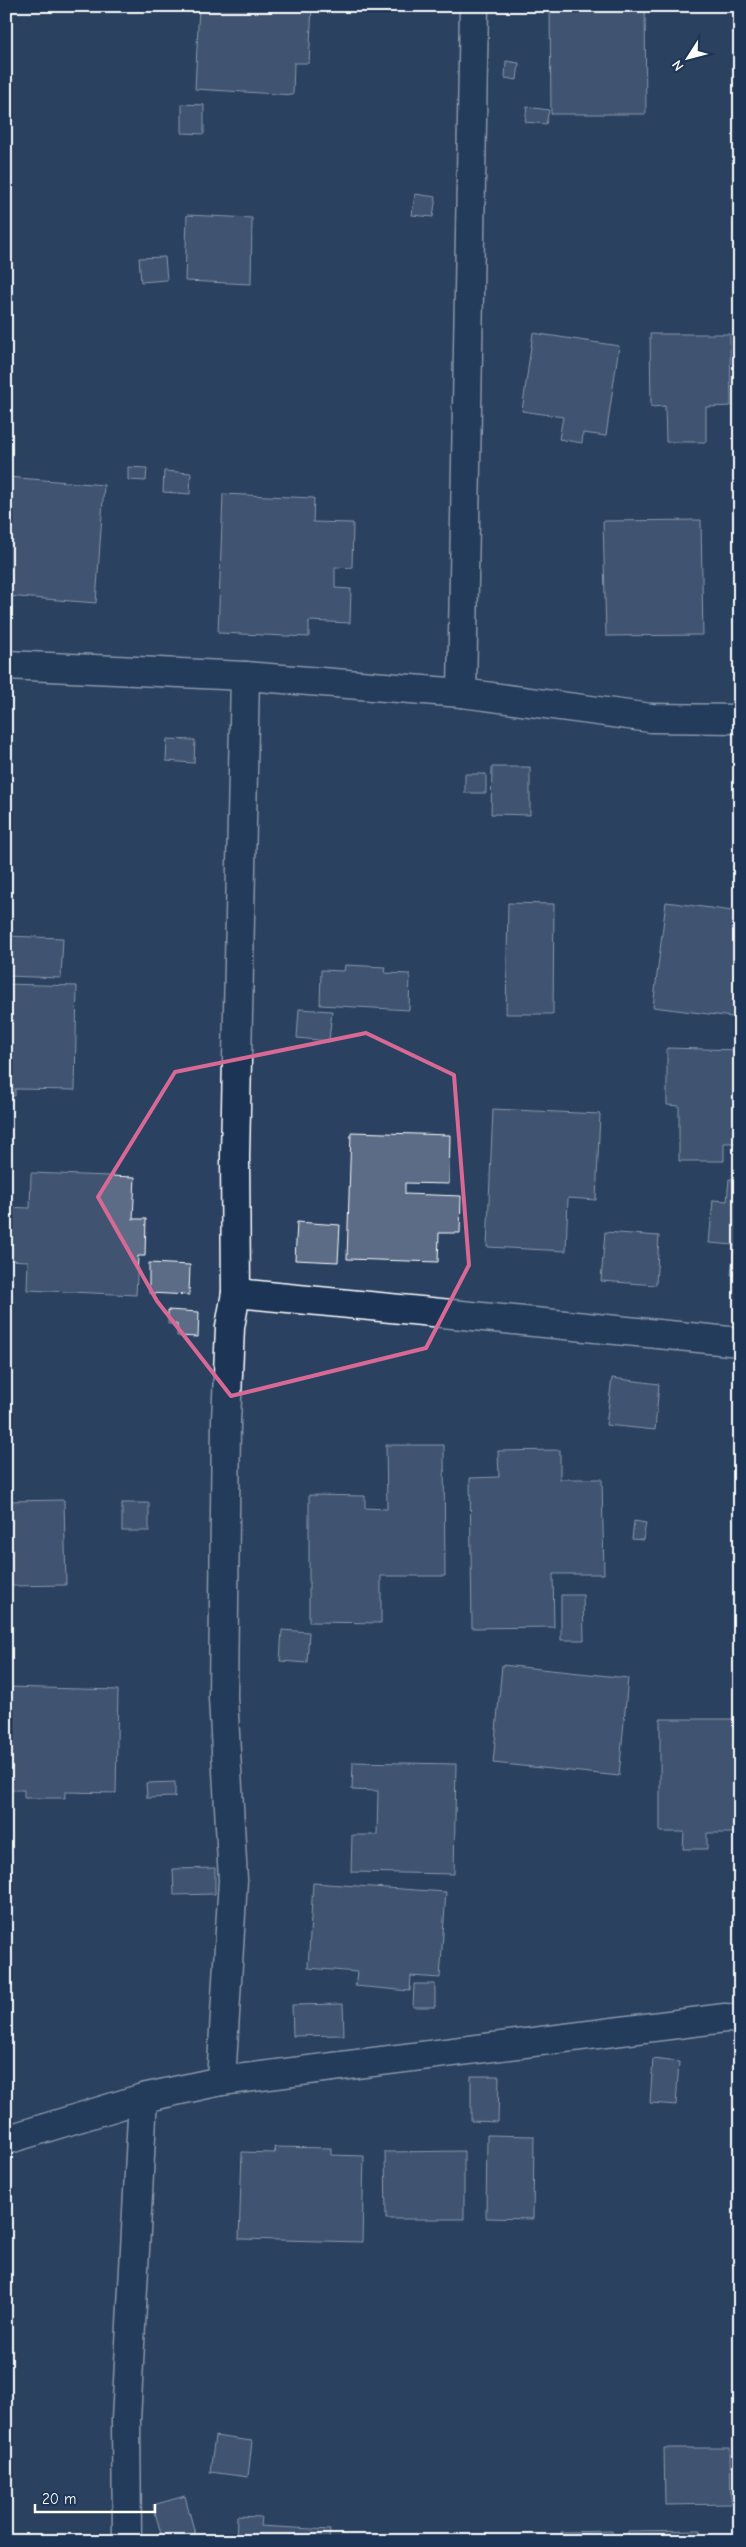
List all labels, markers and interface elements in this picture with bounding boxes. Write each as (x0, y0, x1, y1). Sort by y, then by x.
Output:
north arrow (664, 32, 714, 82)
text: N (668, 57, 687, 74)
scale bar (35, 2482, 155, 2514)
text: 20 m (42, 2490, 76, 2508)

